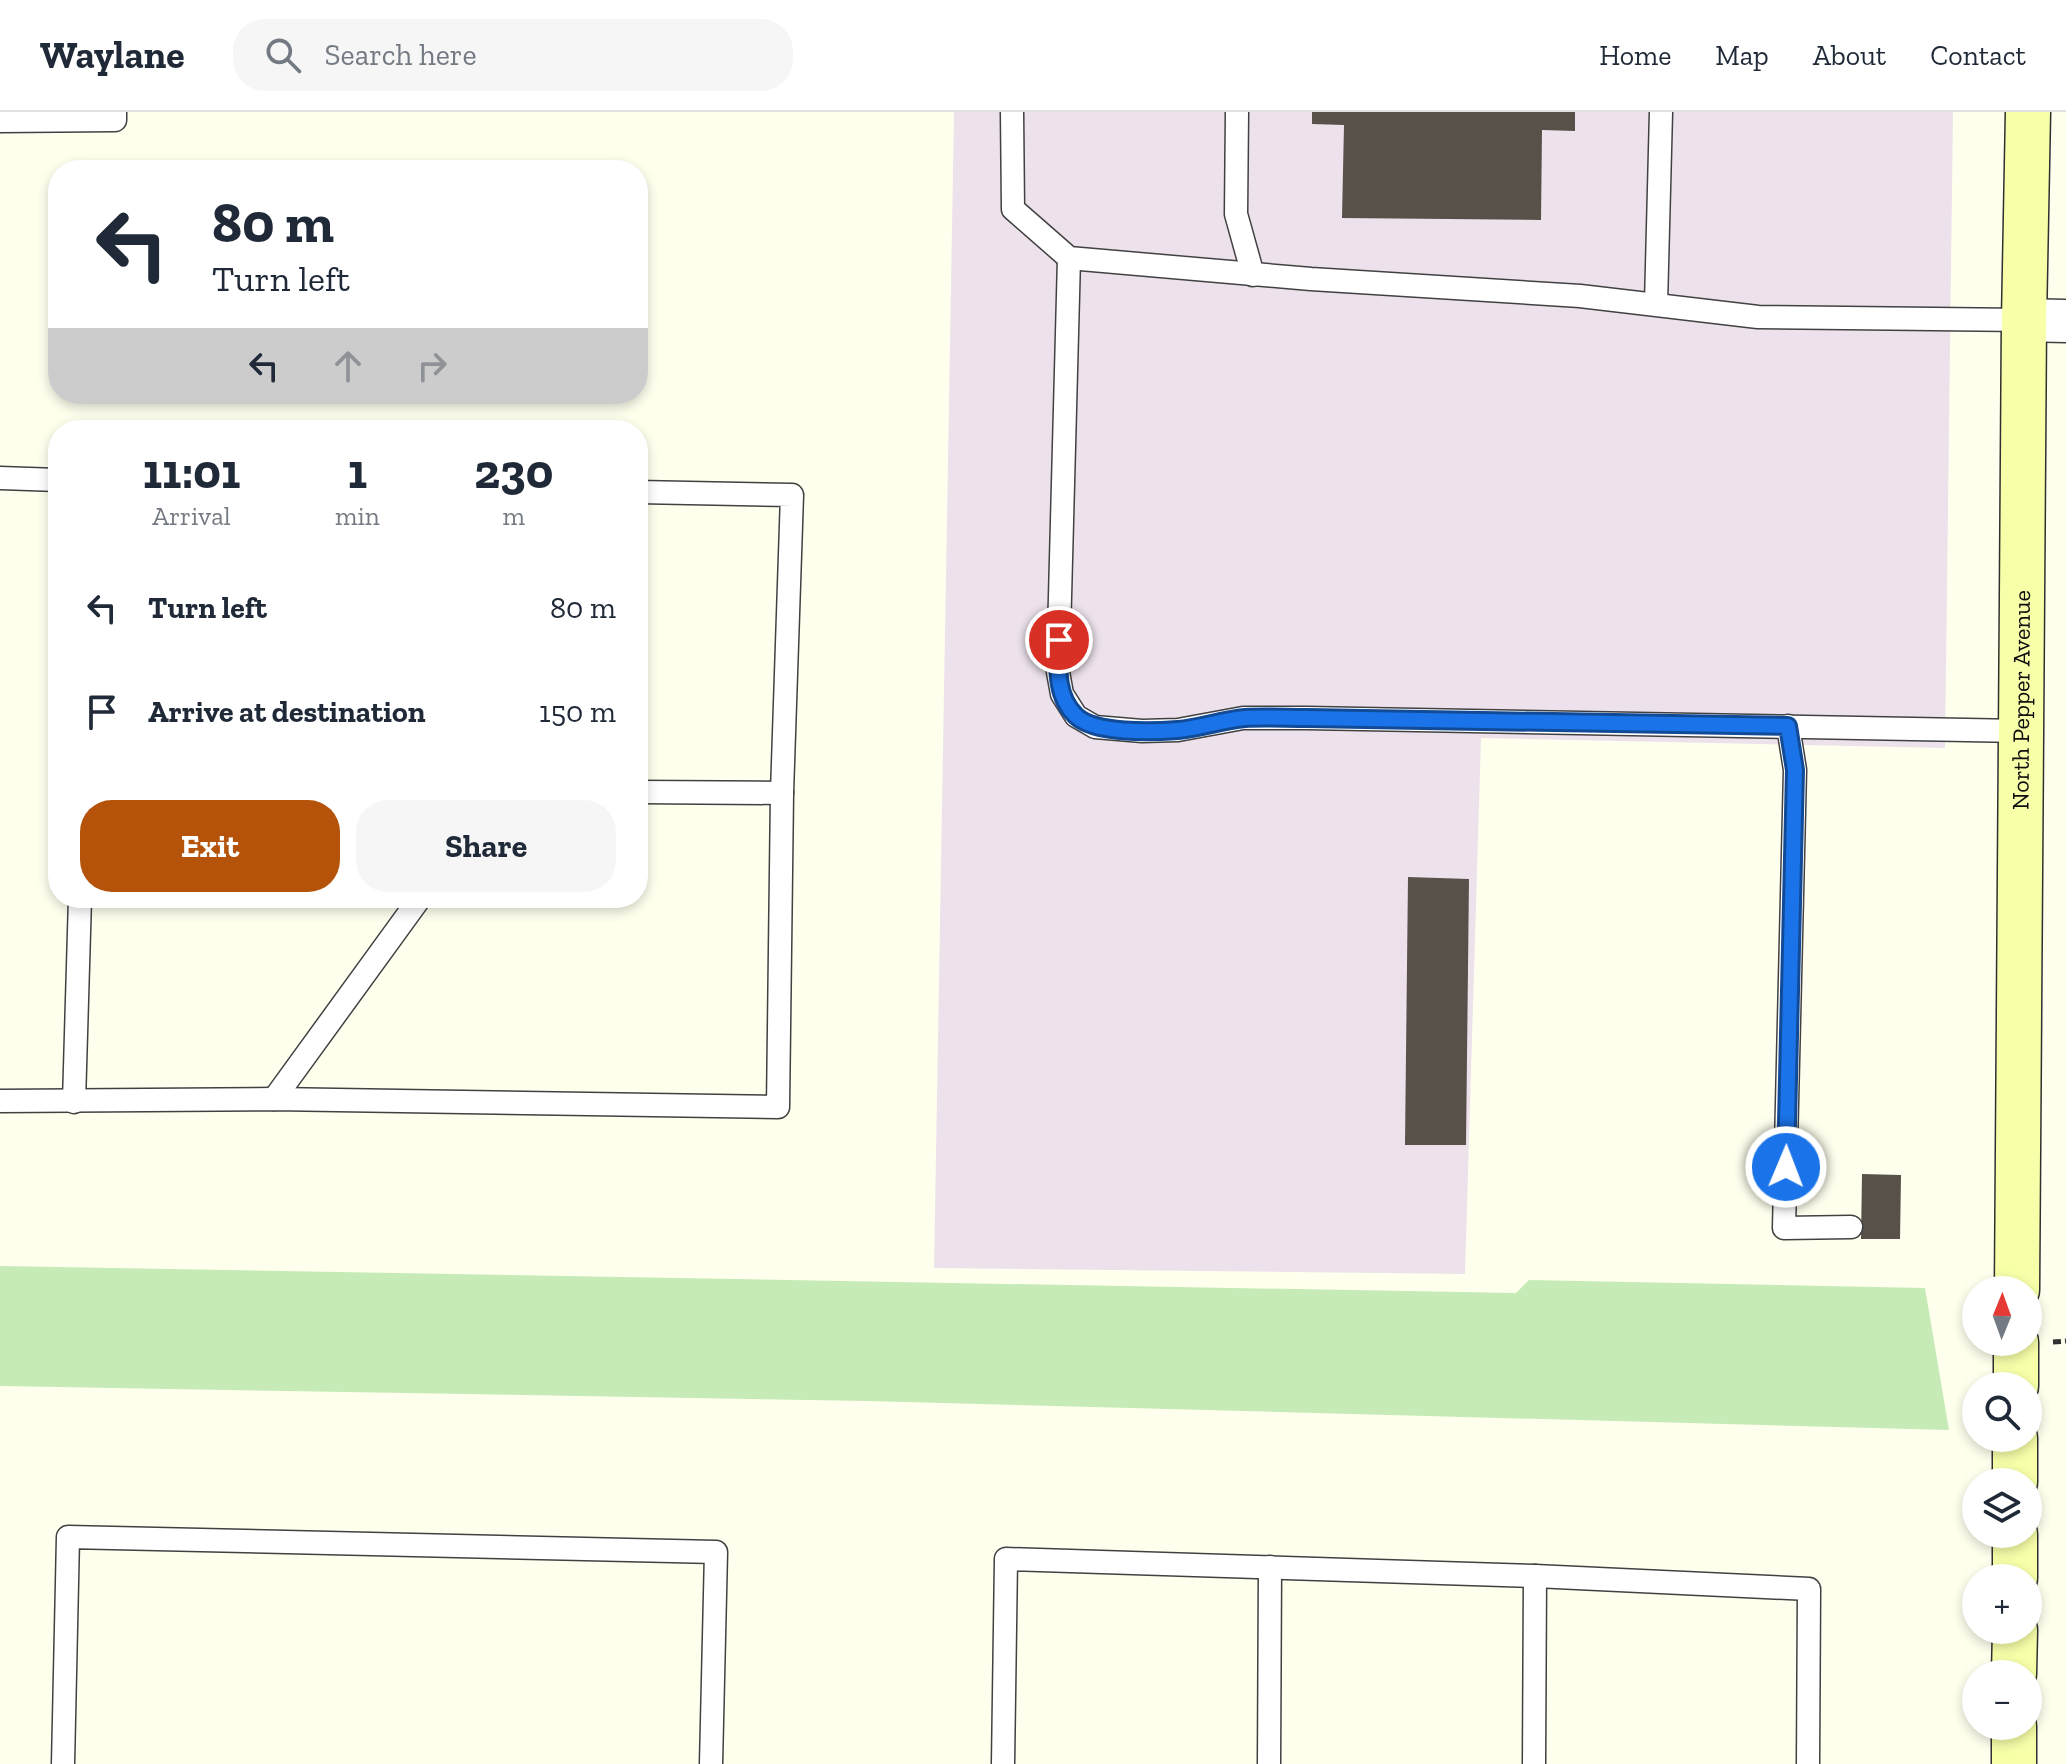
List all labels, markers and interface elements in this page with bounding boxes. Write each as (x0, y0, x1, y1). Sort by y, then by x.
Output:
search box (233, 19, 793, 91)
text: Waylane (40, 32, 185, 78)
icon: search (261, 33, 305, 77)
text: Search here (325, 37, 477, 73)
text: Home (1599, 39, 1671, 72)
text: Map (1715, 39, 1769, 72)
text: About (1813, 39, 1886, 72)
text: Contact (1930, 39, 2026, 72)
text: 80 m (212, 189, 334, 256)
icon: left (80, 192, 184, 296)
text: Turn left (212, 257, 350, 300)
icon: left (242, 344, 286, 388)
icon: ahead (326, 344, 370, 388)
icon: right (410, 344, 454, 388)
text: 11:01 (143, 443, 240, 500)
text: 1 (348, 443, 367, 500)
text: 230 (474, 443, 553, 500)
text: Arrival (152, 500, 231, 532)
text: min (335, 500, 380, 532)
text: m (503, 500, 525, 532)
icon: left (80, 586, 124, 630)
text: Turn left (148, 590, 267, 626)
text: 80 m (550, 590, 616, 626)
street label: North Pepper Avenue (2005, 590, 2036, 810)
pin (1025, 606, 1093, 674)
icon: arrive (1037, 618, 1081, 662)
icon: arrive (80, 690, 124, 734)
text: Arrive at destination (148, 694, 425, 730)
text: 150 m (539, 694, 616, 730)
button: Exit (80, 800, 340, 892)
button: Share (356, 800, 616, 892)
position arrow (1744, 1125, 1828, 1209)
north arrow (1962, 1276, 2042, 1356)
map controls (1962, 1276, 2042, 1740)
button: search (1962, 1372, 2042, 1452)
button: layers (1962, 1468, 2042, 1548)
button: + (1962, 1564, 2042, 1644)
button: − (1962, 1660, 2042, 1740)

